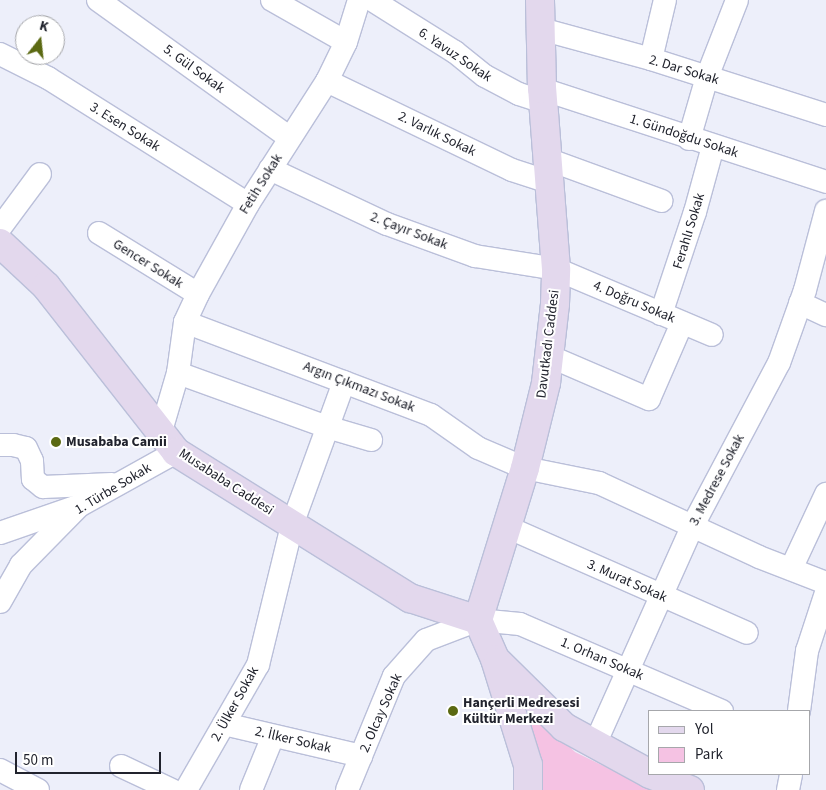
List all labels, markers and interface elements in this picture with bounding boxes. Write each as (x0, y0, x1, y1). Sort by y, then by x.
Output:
north arrow (15, 15, 65, 65)
text: K (37, 16, 51, 37)
street label: 6. Yavuz Sokak (415, 24, 495, 86)
street label: 5. Gül Sokak (160, 41, 228, 97)
street label: 2. Dar Sokak (647, 51, 721, 89)
street label: 3. Esen Sokak (87, 99, 163, 155)
street label: 2. Varlık Sokak (395, 108, 479, 160)
street label: 1. Gündoğdu Sokak (627, 110, 741, 162)
street label: Fetih Sokak (236, 151, 286, 217)
street label: Ferahlı Sokak (669, 191, 709, 271)
street label: 2. Çayır Sokak (368, 209, 450, 253)
street label: Gencer Sokak (110, 236, 186, 292)
street label: 4. Doğru Sokak (590, 277, 678, 327)
street label: Davutkadı Caddesi (533, 289, 563, 399)
street label: Argın Çıkmazı Sokak (301, 358, 417, 416)
street label: 3. Medrese Sokak (686, 431, 748, 529)
place label: Musababa Camii (66, 434, 167, 450)
marker: Musababa Camii (50, 436, 62, 448)
street label: Musababa Caddesi (175, 445, 277, 519)
street label: 1. Türbe Sokak (72, 460, 154, 518)
street label: 3. Murat Sokak (584, 556, 670, 606)
street label: 1. Orhan Sokak (558, 634, 646, 684)
street label: 2. Ülker Sokak (208, 664, 262, 744)
street label: 2. Olcay Sokak (356, 671, 406, 755)
place label: Hançerli Medresesi Kültür Merkezi (463, 695, 580, 728)
marker: Hançerli Medresesi Kültür Merkezi (447, 705, 459, 717)
legend (648, 710, 811, 775)
text: Yol (695, 719, 713, 740)
street label: 2. İlker Sokak (253, 723, 333, 757)
scale bar (18, 742, 164, 774)
text: Park (695, 744, 723, 765)
text: 50 m (23, 750, 53, 771)

